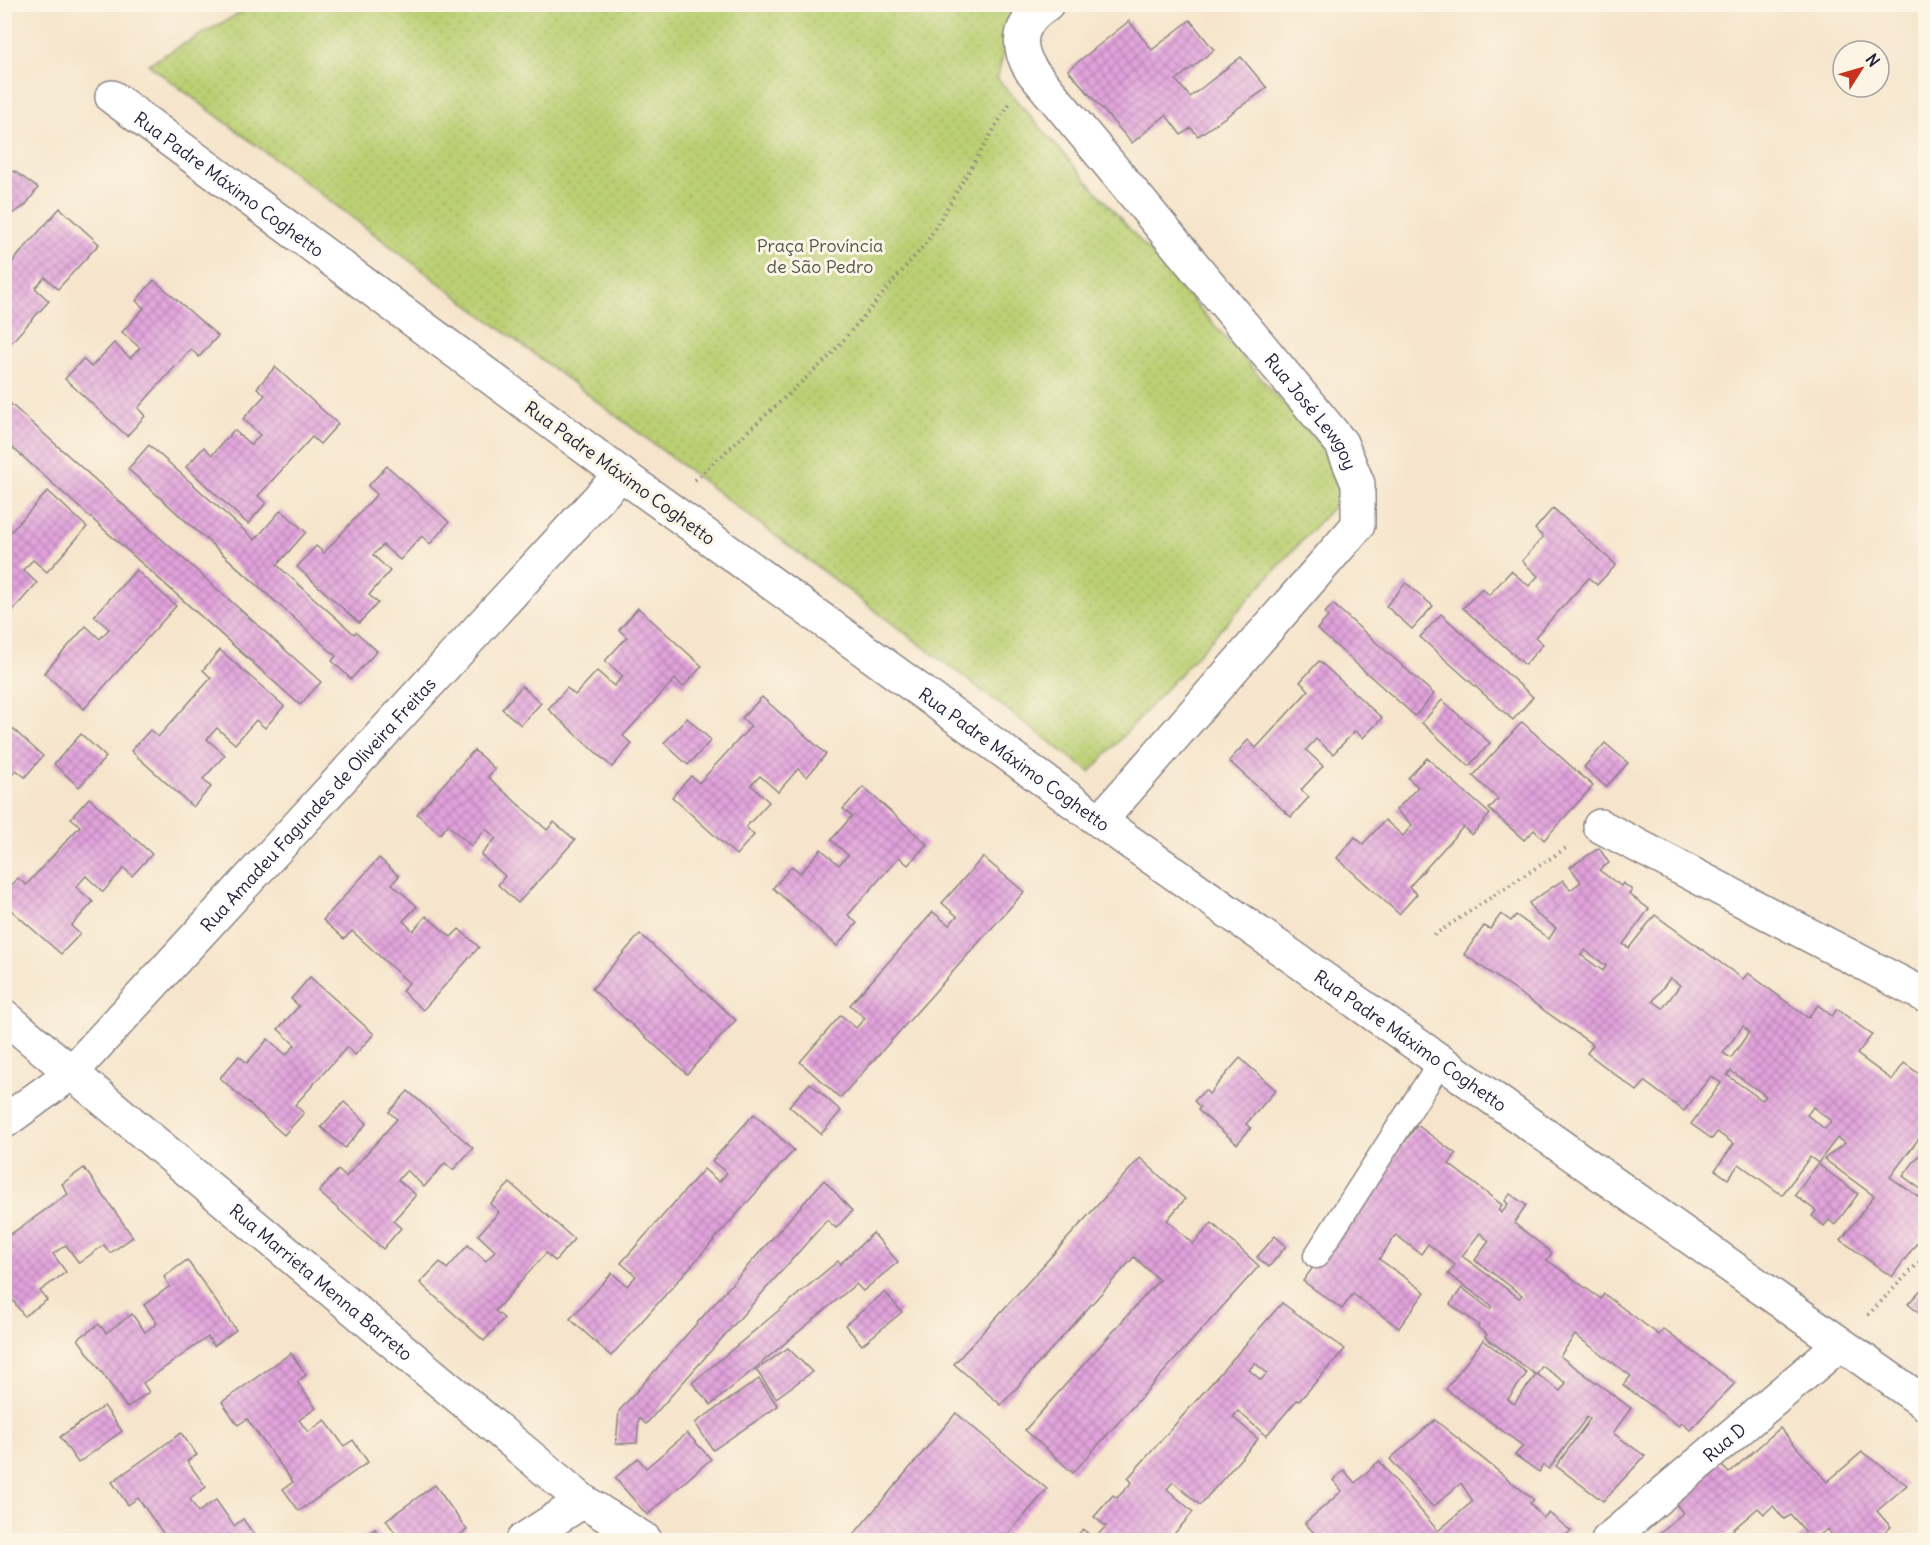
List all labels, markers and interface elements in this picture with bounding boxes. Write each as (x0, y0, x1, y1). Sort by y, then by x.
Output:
north arrow (1831, 39, 1891, 99)
text: N (1862, 50, 1884, 70)
street label: Rua Padre Máximo Coghetto (130, 106, 329, 262)
park label: Praça Província de São Pedro (757, 234, 883, 278)
street label: Rua José Lewgoy (1260, 349, 1362, 473)
street label: Rua Padre Máximo Coghetto (520, 396, 720, 550)
street label: Rua Amadeu Fagundes de Oliveira Freitas (195, 672, 440, 936)
street label: Rua Padre Máximo Coghetto (914, 682, 1114, 836)
street label: Rua Padre Máximo Coghetto (1310, 964, 1511, 1116)
street label: Rua Marrieta Menna Barreto (225, 1199, 418, 1365)
street label: Rua D (1698, 1417, 1750, 1467)

